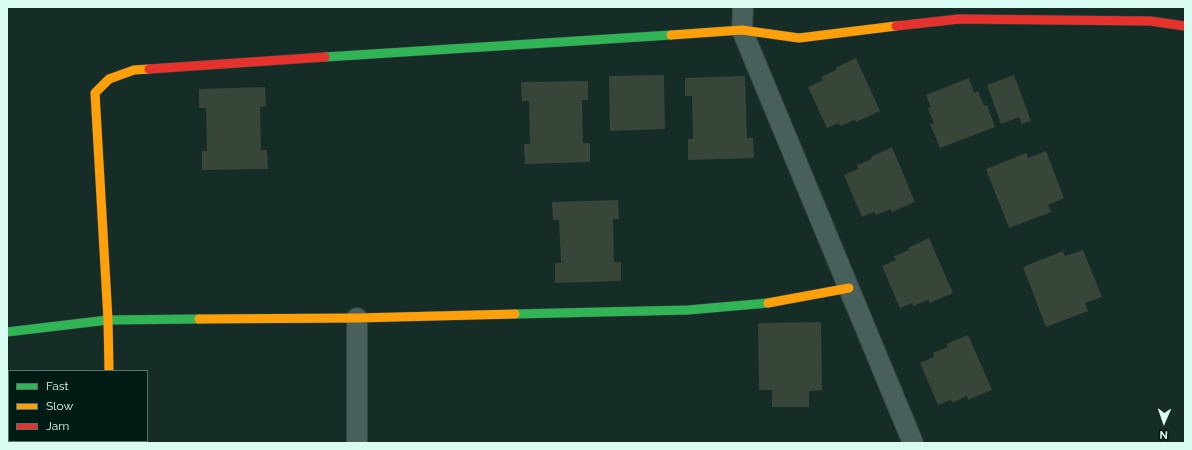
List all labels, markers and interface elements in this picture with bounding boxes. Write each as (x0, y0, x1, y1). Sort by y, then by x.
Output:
legend (8, 370, 148, 442)
text: Fast (46, 379, 69, 393)
text: Slow (46, 399, 73, 413)
north arrow (1144, 402, 1184, 442)
text: Jam (46, 419, 69, 433)
text: N (1159, 428, 1168, 441)

